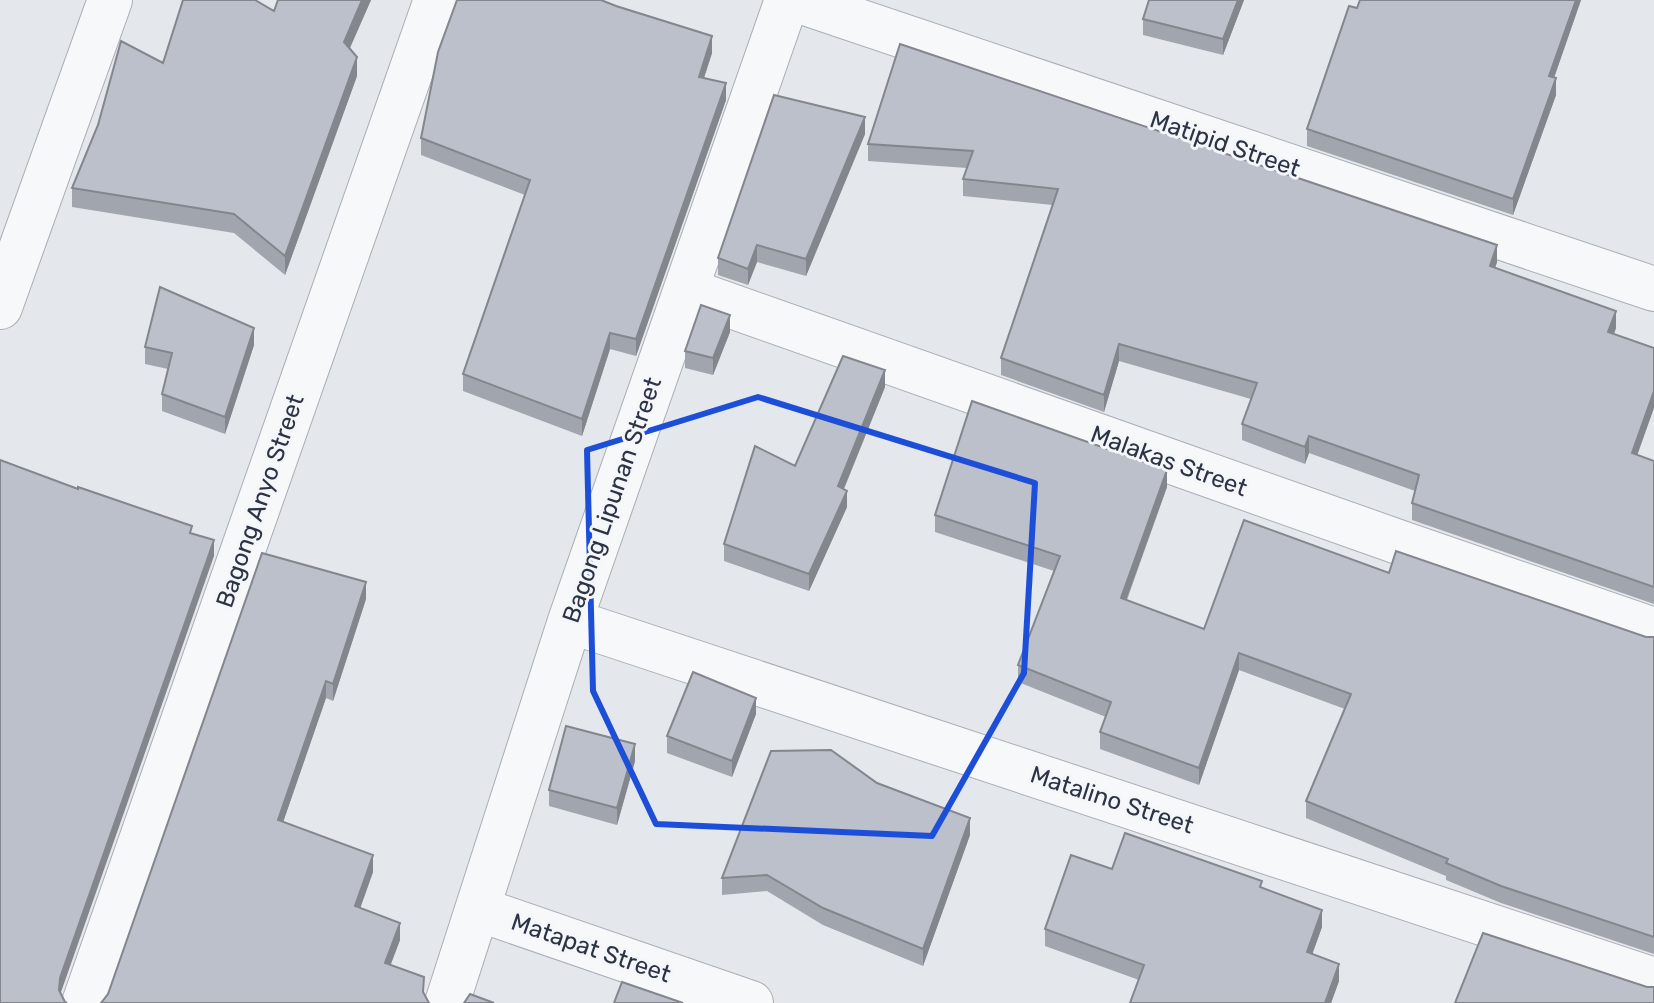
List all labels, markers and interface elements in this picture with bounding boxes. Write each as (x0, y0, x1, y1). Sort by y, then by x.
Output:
street label: Matipid Street (1146, 105, 1304, 183)
street label: Bagong Lipunan Street (557, 374, 667, 626)
street label: Bagong Anyo Street (210, 391, 310, 611)
street label: Malakas Street (1087, 420, 1251, 502)
street label: Matalino Street (1027, 760, 1197, 840)
street label: Matapat Street (508, 908, 674, 988)

